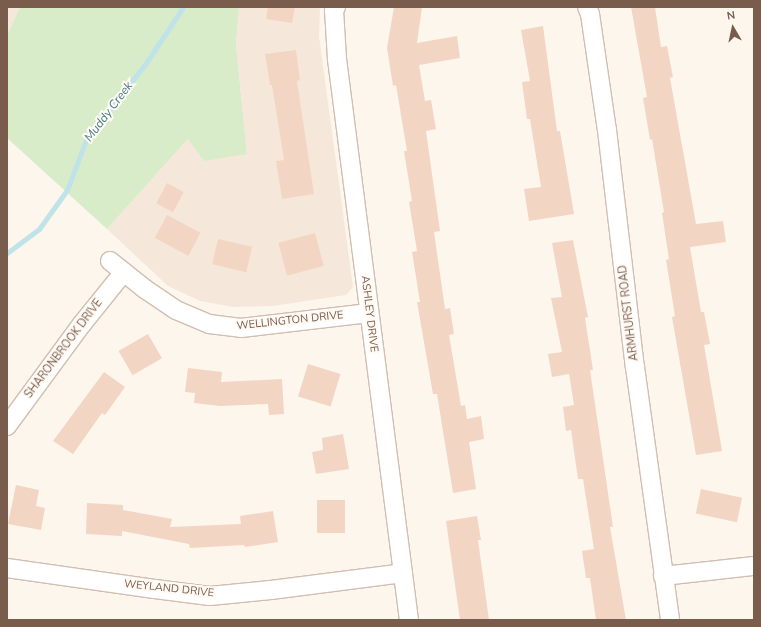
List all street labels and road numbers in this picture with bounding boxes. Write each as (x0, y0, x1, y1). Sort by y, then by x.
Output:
street label: ARMHURST ROAD (617, 264, 641, 362)
street label: ASHLEY DRIVE (358, 275, 380, 353)
street label: SHARONBROOK DRIVE (22, 297, 106, 401)
street label: WELLINGTON DRIVE (236, 309, 344, 333)
street label: WEYLAND DRIVE (123, 578, 215, 600)

